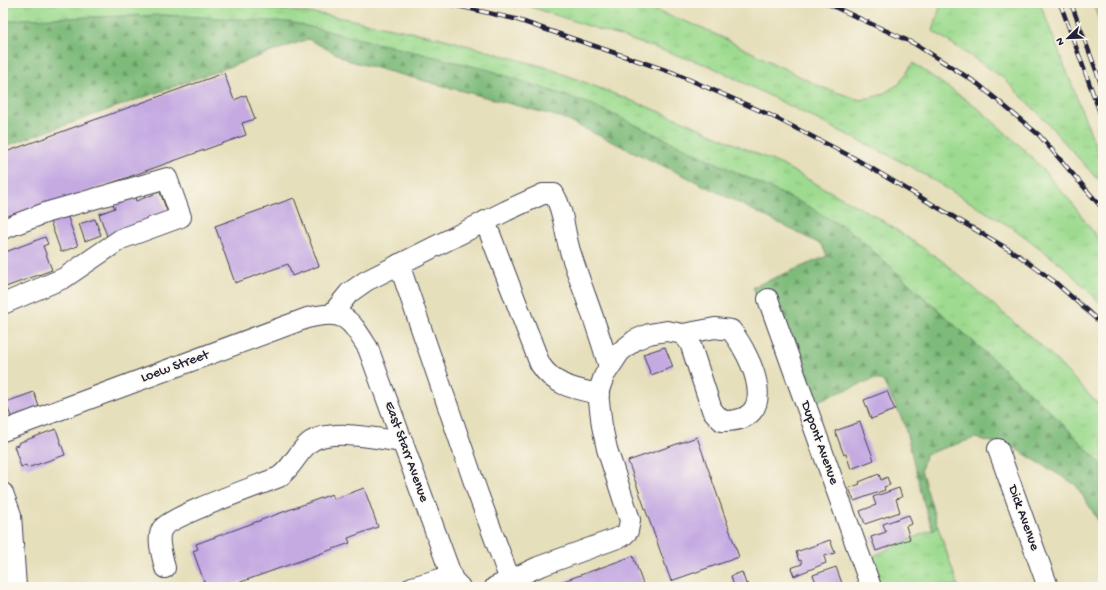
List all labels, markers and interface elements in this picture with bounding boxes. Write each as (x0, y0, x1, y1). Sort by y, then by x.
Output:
north arrow (1048, 18, 1088, 58)
text: N (1054, 35, 1068, 47)
street label: Loew Street (139, 346, 213, 387)
street label: Dupont Avenue (796, 398, 842, 488)
street label: East Starr Avenue (380, 399, 432, 505)
street label: Dick Avenue (1003, 482, 1043, 554)

